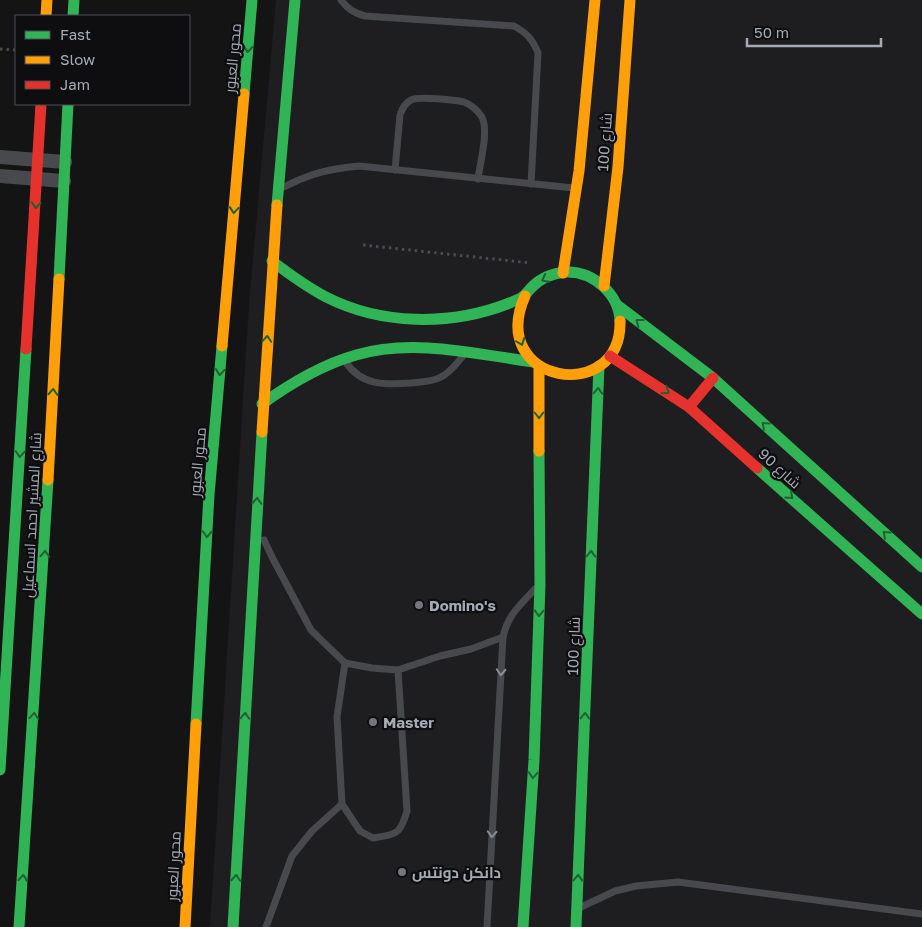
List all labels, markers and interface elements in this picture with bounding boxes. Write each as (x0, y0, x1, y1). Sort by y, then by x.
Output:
legend (15, 15, 190, 105)
scale bar (747, 15, 881, 47)
street label: محور العبور (220, 22, 245, 95)
text: 50 m (754, 23, 789, 41)
text: Fast (60, 25, 91, 43)
one-way arrow (243, 45, 254, 53)
text: Slow (60, 50, 95, 68)
text: Jam (60, 75, 90, 93)
street label: شارع 100 (593, 112, 618, 172)
one-way arrow (30, 201, 41, 209)
one-way arrow (229, 207, 240, 215)
one-way arrow (541, 273, 550, 283)
one-way arrow (636, 320, 645, 328)
one-way arrow (261, 335, 272, 343)
one-way arrow (515, 337, 525, 346)
one-way arrow (214, 369, 225, 377)
one-way arrow (660, 385, 669, 395)
one-way arrow (593, 387, 604, 395)
one-way arrow (48, 388, 58, 396)
one-way arrow (534, 412, 544, 419)
one-way arrow (762, 422, 771, 431)
street label: محور العبور (185, 426, 210, 499)
street label: شارع المشير احمد اسماعيل (18, 432, 47, 598)
street label: شارع 90 (753, 444, 805, 494)
one-way arrow (14, 451, 25, 459)
one-way arrow (784, 490, 793, 499)
one-way arrow (251, 497, 262, 505)
one-way arrow (201, 531, 212, 539)
one-way arrow (882, 531, 891, 540)
one-way arrow (586, 549, 597, 557)
one-way arrow (39, 550, 50, 558)
place label: Domino's (429, 596, 496, 614)
marker: Domino's (413, 599, 425, 611)
one-way arrow (534, 609, 545, 617)
street label: شارع 100 (563, 616, 586, 676)
one-way arrow (496, 668, 507, 676)
one-way arrow (29, 712, 40, 720)
one-way arrow (239, 712, 250, 720)
one-way arrow (579, 712, 590, 720)
place label: Master (383, 713, 434, 731)
marker: Master (367, 716, 379, 728)
one-way arrow (527, 771, 538, 779)
one-way arrow (487, 830, 498, 838)
street label: محور العبور (162, 831, 185, 902)
place label: دانكن دونتس (412, 863, 501, 882)
marker: دانكن دونتس (396, 866, 408, 878)
one-way arrow (17, 874, 28, 882)
one-way arrow (230, 874, 241, 882)
one-way arrow (573, 874, 583, 882)

